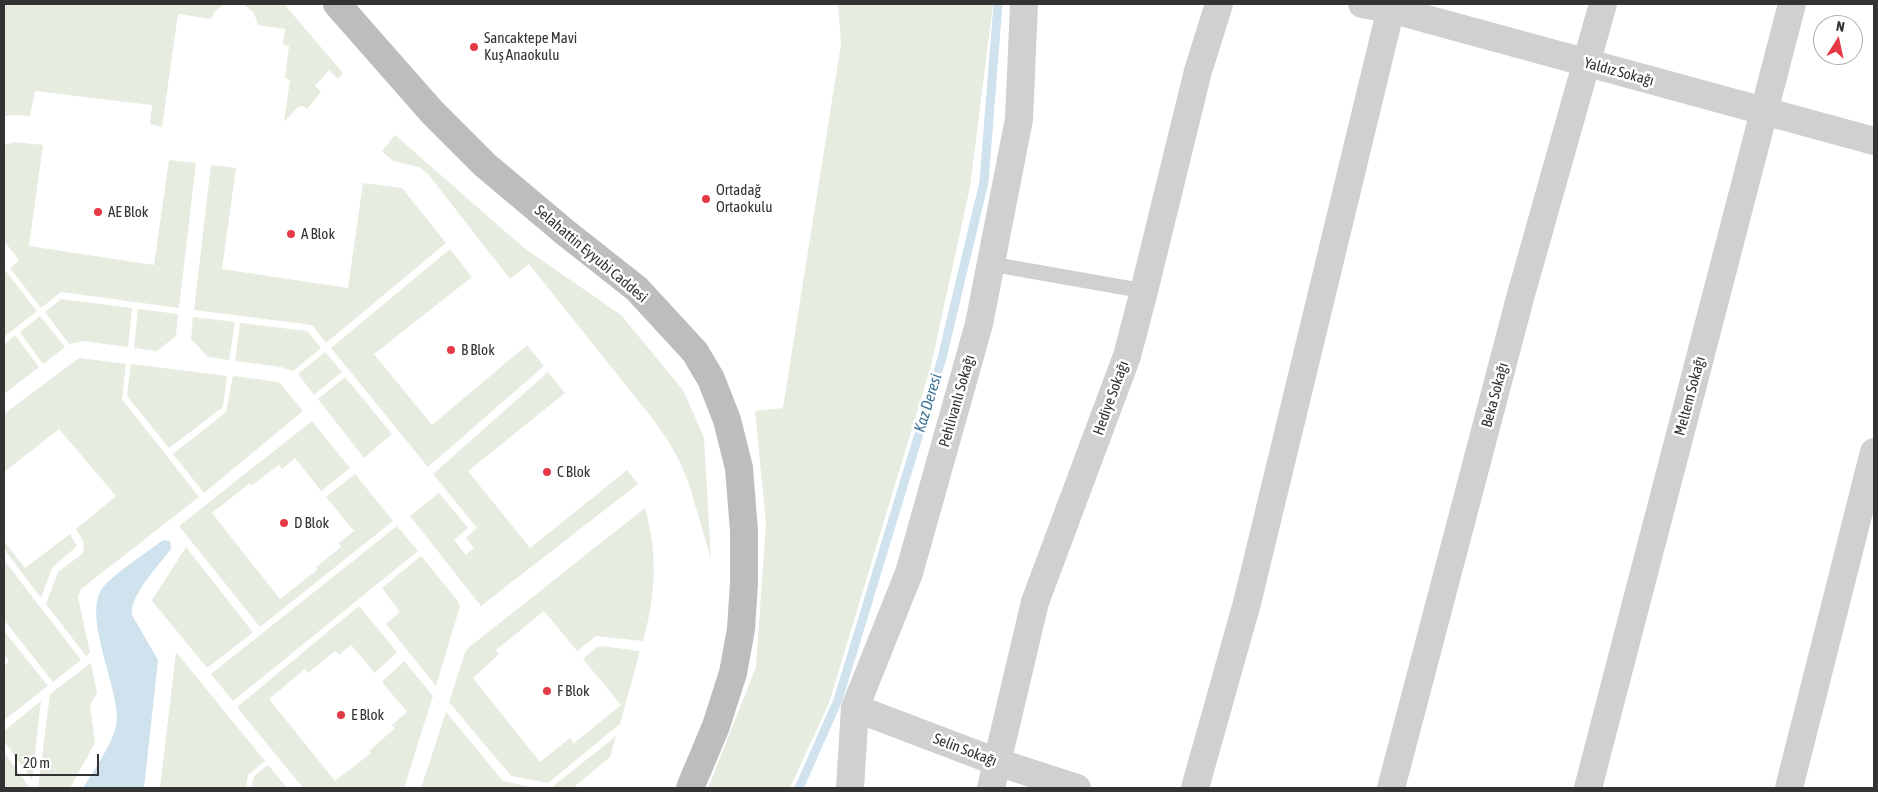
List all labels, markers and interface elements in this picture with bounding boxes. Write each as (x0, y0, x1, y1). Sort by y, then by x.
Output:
north arrow (1813, 15, 1863, 65)
text: N (1835, 18, 1846, 35)
place label: Sancaktepe Mavi Kuş Anaokulu (484, 29, 577, 64)
marker: Sancaktepe Mavi Kuş Anaokulu (468, 41, 480, 53)
street label: Yaldız Sokağı (1582, 54, 1656, 90)
place label: Ortadağ Ortaokulu (716, 181, 772, 216)
marker: Ortadağ Ortaokulu (700, 193, 712, 205)
street label: Selahattin Eyyubi Caddesi (531, 202, 651, 306)
place label: AE Blok (108, 203, 148, 221)
marker: AE Blok (92, 206, 104, 218)
place label: A Blok (301, 225, 335, 243)
marker: A Blok (285, 228, 297, 240)
place label: B Blok (461, 341, 495, 359)
marker: B Blok (445, 344, 457, 356)
street label: Pehlivanlı Sokağı (935, 353, 979, 449)
street label: Meltem Sokağı (1671, 354, 1709, 438)
street label: Hediye Sokağı (1089, 358, 1133, 438)
street label: Beka Sokağı (1478, 361, 1512, 429)
water label: Kaz Deresi (910, 372, 946, 434)
place label: C Blok (557, 463, 590, 481)
marker: C Blok (541, 466, 553, 478)
place label: D Blok (294, 514, 329, 532)
marker: D Blok (278, 517, 290, 529)
place label: F Blok (557, 682, 590, 700)
marker: F Blok (541, 685, 553, 697)
place label: E Blok (351, 706, 384, 724)
marker: E Blok (335, 709, 347, 721)
street label: Selin Sokağı (931, 730, 999, 770)
scale bar (18, 744, 101, 776)
text: 20 m (23, 754, 50, 771)

